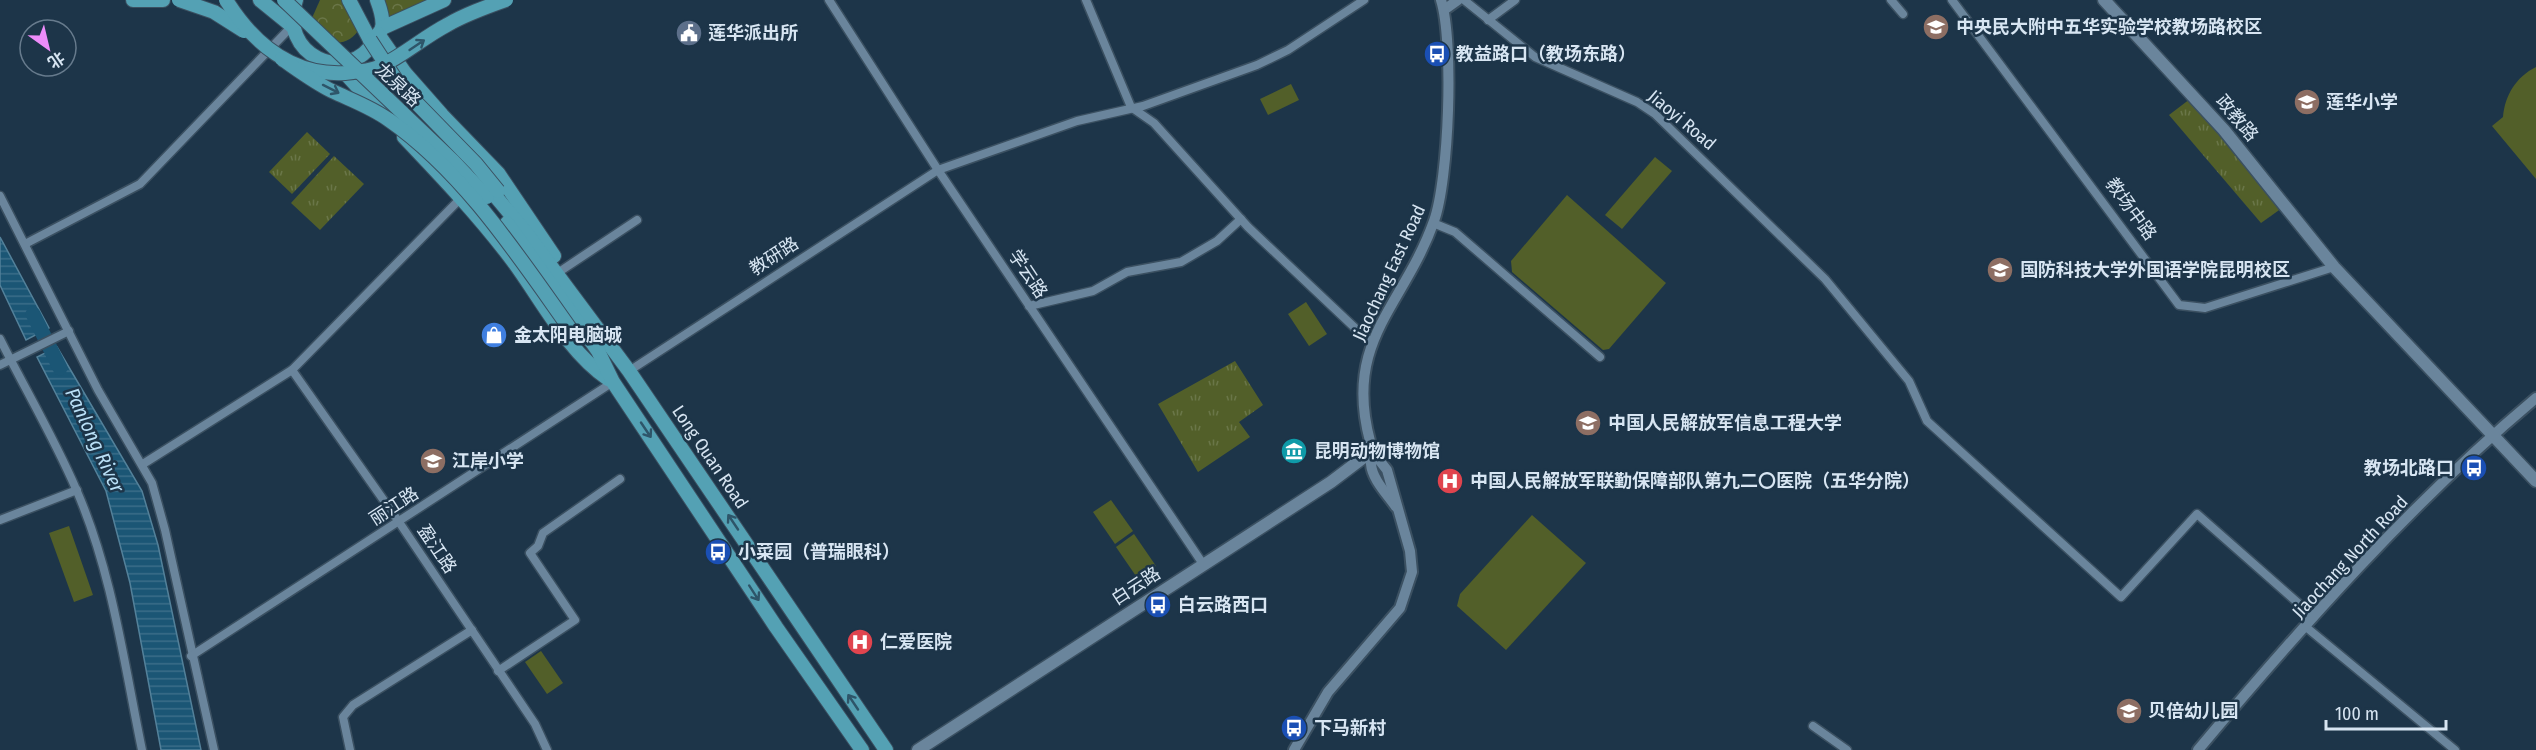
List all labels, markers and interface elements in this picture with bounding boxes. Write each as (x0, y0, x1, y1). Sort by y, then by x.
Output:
school or university icon: 中央民大附中五华实验学校教场路校区 (1921, 12, 1951, 42)
place label: 中央民大附中五华实验学校教场路校区 (1956, 16, 2262, 38)
north arrow (18, 18, 78, 78)
public building icon: 莲华派出所 (674, 18, 704, 48)
place label: 莲华派出所 (708, 22, 798, 44)
one-way arrow (408, 39, 425, 51)
bus stop icon: 教益路口（教场东路） (1422, 39, 1452, 69)
place label: 教益路口（教场东路） (1456, 43, 1636, 65)
text: 北 (44, 48, 68, 72)
street label: 龙泉路 (371, 59, 425, 111)
one-way arrow (322, 84, 340, 96)
street label: Jiaoyi Road (1644, 85, 1720, 155)
school or university icon: 莲华小学 (2292, 87, 2322, 117)
street label: 政教路 (2211, 90, 2263, 146)
place label: 莲华小学 (2326, 91, 2398, 113)
street label: 教场中路 (2101, 173, 2161, 245)
street label: Jiaochang East Road (1348, 201, 1430, 345)
street label: 教研路 (745, 232, 803, 280)
street label: 学云路 (1004, 245, 1052, 303)
school or university icon: 国防科技大学外国语学院昆明校区 (1985, 255, 2015, 285)
place label: 国防科技大学外国语学院昆明校区 (2020, 259, 2290, 281)
shop icon: 金太阳电脑城 (479, 320, 509, 350)
place label: 金太阳电脑城 (514, 324, 622, 346)
water label: Panlong River (60, 384, 130, 497)
street label: Long Quan Road (667, 401, 753, 513)
school or university icon: 中国人民解放军信息工程大学 (1573, 408, 1603, 438)
place label: 中国人民解放军信息工程大学 (1608, 412, 1842, 434)
one-way arrow (640, 422, 652, 438)
museum icon: 昆明动物博物馆 (1279, 436, 1309, 466)
place label: 昆明动物博物馆 (1314, 440, 1440, 462)
school or university icon: 江岸小学 (418, 446, 448, 476)
place label: 江岸小学 (452, 450, 524, 472)
bus stop icon: 教场北路口 (2459, 453, 2489, 483)
place label: 教场北路口 (2364, 457, 2454, 479)
hospital icon: 中国人民解放军联勤保障部队第九二〇医院（五华分院） (1435, 466, 1465, 496)
place label: 中国人民解放军联勤保障部队第九二〇医院（五华分院） (1470, 470, 1920, 492)
street label: 丽江路 (365, 482, 423, 530)
street label: Jiaochang North Road (2288, 491, 2412, 623)
one-way arrow (727, 515, 739, 531)
street label: 盈江路 (413, 520, 461, 578)
bus stop icon: 小菜园（普瑞眼科） (703, 537, 733, 567)
place label: 小菜园（普瑞眼科） (738, 541, 900, 563)
street label: 白云路 (1107, 562, 1165, 610)
one-way arrow (748, 584, 760, 601)
bus stop icon: 白云路西口 (1143, 590, 1173, 620)
place label: 白云路西口 (1178, 594, 1268, 616)
hospital icon: 仁爱医院 (845, 627, 875, 657)
place label: 仁爱医院 (880, 631, 952, 653)
one-way arrow (847, 693, 860, 710)
scale bar (2326, 693, 2446, 731)
school or university icon: 贝倍幼儿园 (2114, 696, 2144, 726)
place label: 贝倍幼儿园 (2148, 700, 2238, 722)
text: 100 m (2335, 703, 2379, 725)
bus stop icon: 下马新村 (1279, 713, 1309, 743)
place label: 下马新村 (1314, 717, 1386, 739)

